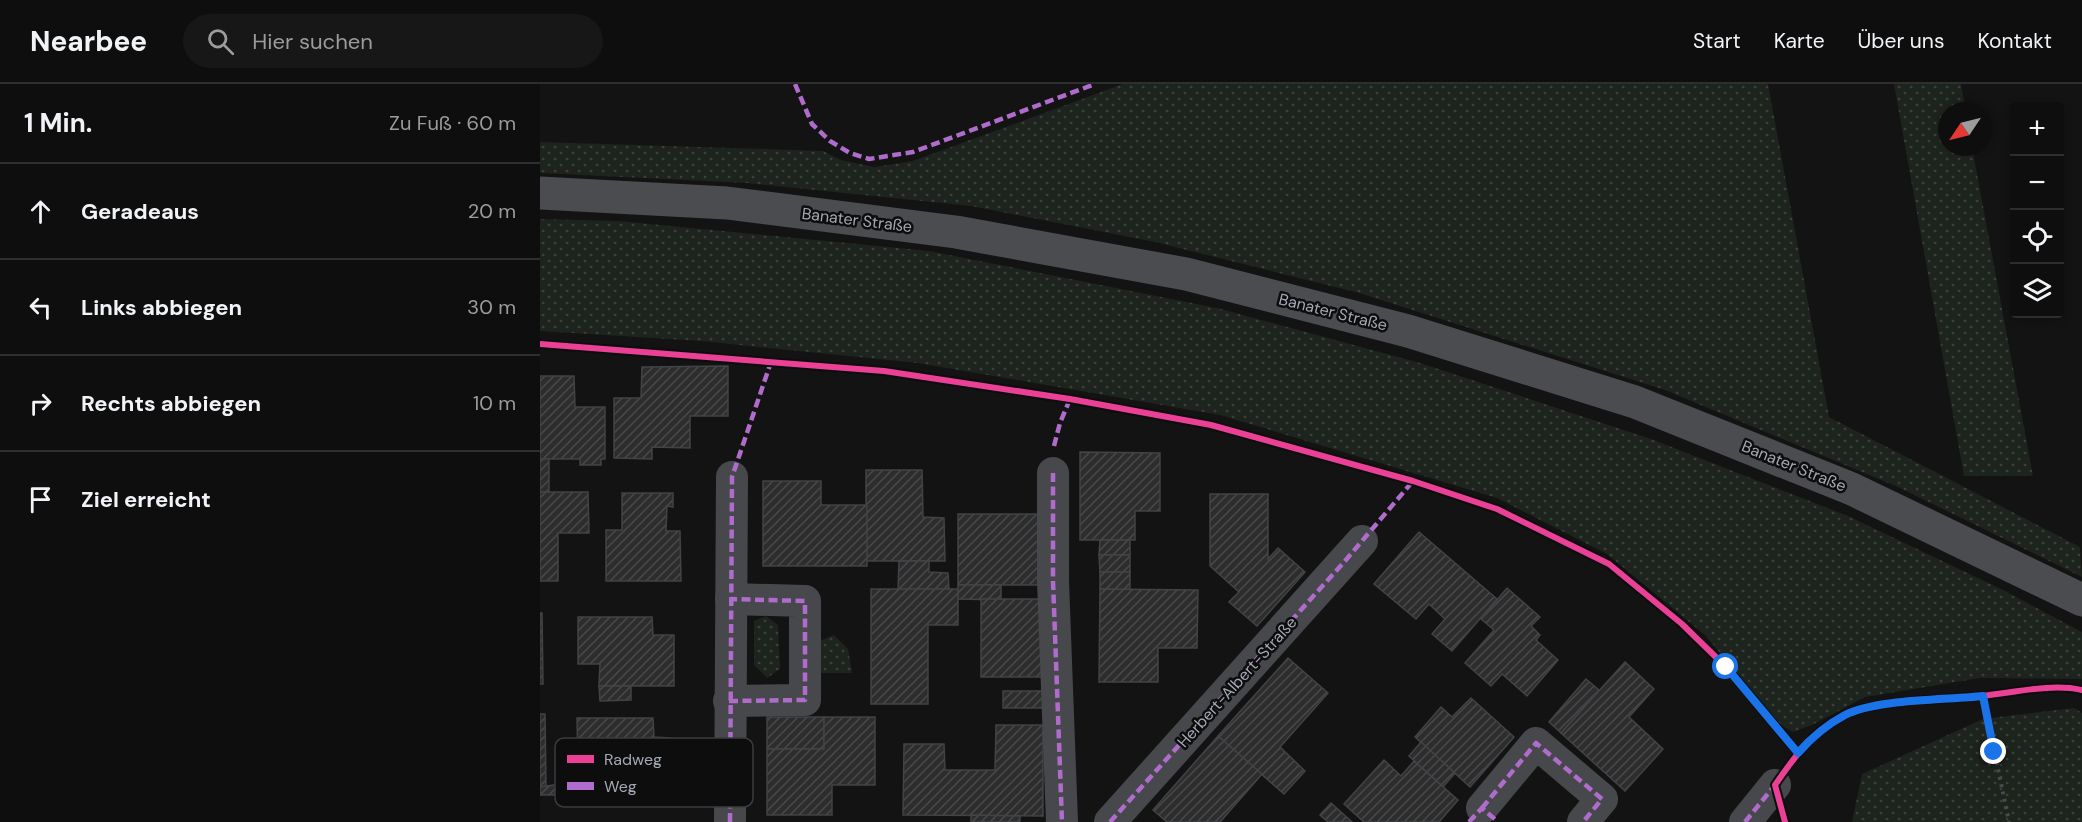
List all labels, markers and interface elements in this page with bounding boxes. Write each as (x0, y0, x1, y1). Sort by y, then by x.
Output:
search box (183, 14, 603, 68)
text: Nearbee (30, 23, 147, 60)
icon: search (204, 25, 237, 58)
text: Hier suchen (252, 27, 373, 56)
text: Start (1693, 27, 1741, 55)
text: Karte (1774, 27, 1825, 55)
text: Über uns (1858, 27, 1944, 55)
text: Kontakt (1977, 27, 2052, 55)
north arrow (1938, 102, 1992, 156)
map controls (2010, 102, 2064, 318)
button: + (2010, 102, 2064, 156)
text: 1 Min. (24, 106, 92, 140)
text: Zu Fuß · 60 m (389, 110, 516, 136)
button: − (2010, 156, 2064, 210)
icon: ahead (24, 195, 57, 228)
text: Geradeaus (81, 197, 199, 226)
text: 20 m (468, 198, 516, 224)
street label: Banater Straße (801, 203, 913, 237)
button: locate (2010, 210, 2064, 264)
button: layers (2010, 264, 2064, 318)
street label: Banater Straße (1277, 288, 1389, 336)
icon: left (24, 291, 57, 324)
text: Links abbiegen (81, 293, 242, 322)
text: 30 m (467, 294, 516, 320)
icon: right (24, 387, 57, 420)
text: Rechts abbiegen (81, 389, 261, 418)
text: 10 m (473, 390, 516, 416)
street label: Banater Straße (1739, 435, 1849, 497)
icon: arrive (24, 483, 57, 516)
text: Ziel erreicht (81, 485, 211, 514)
street label: Herbert-Albert-Straße (1173, 612, 1301, 752)
route start (1712, 653, 1738, 679)
legend (555, 738, 753, 807)
route end (1980, 738, 2006, 764)
text: Radweg (604, 749, 662, 770)
text: Weg (604, 776, 637, 797)

